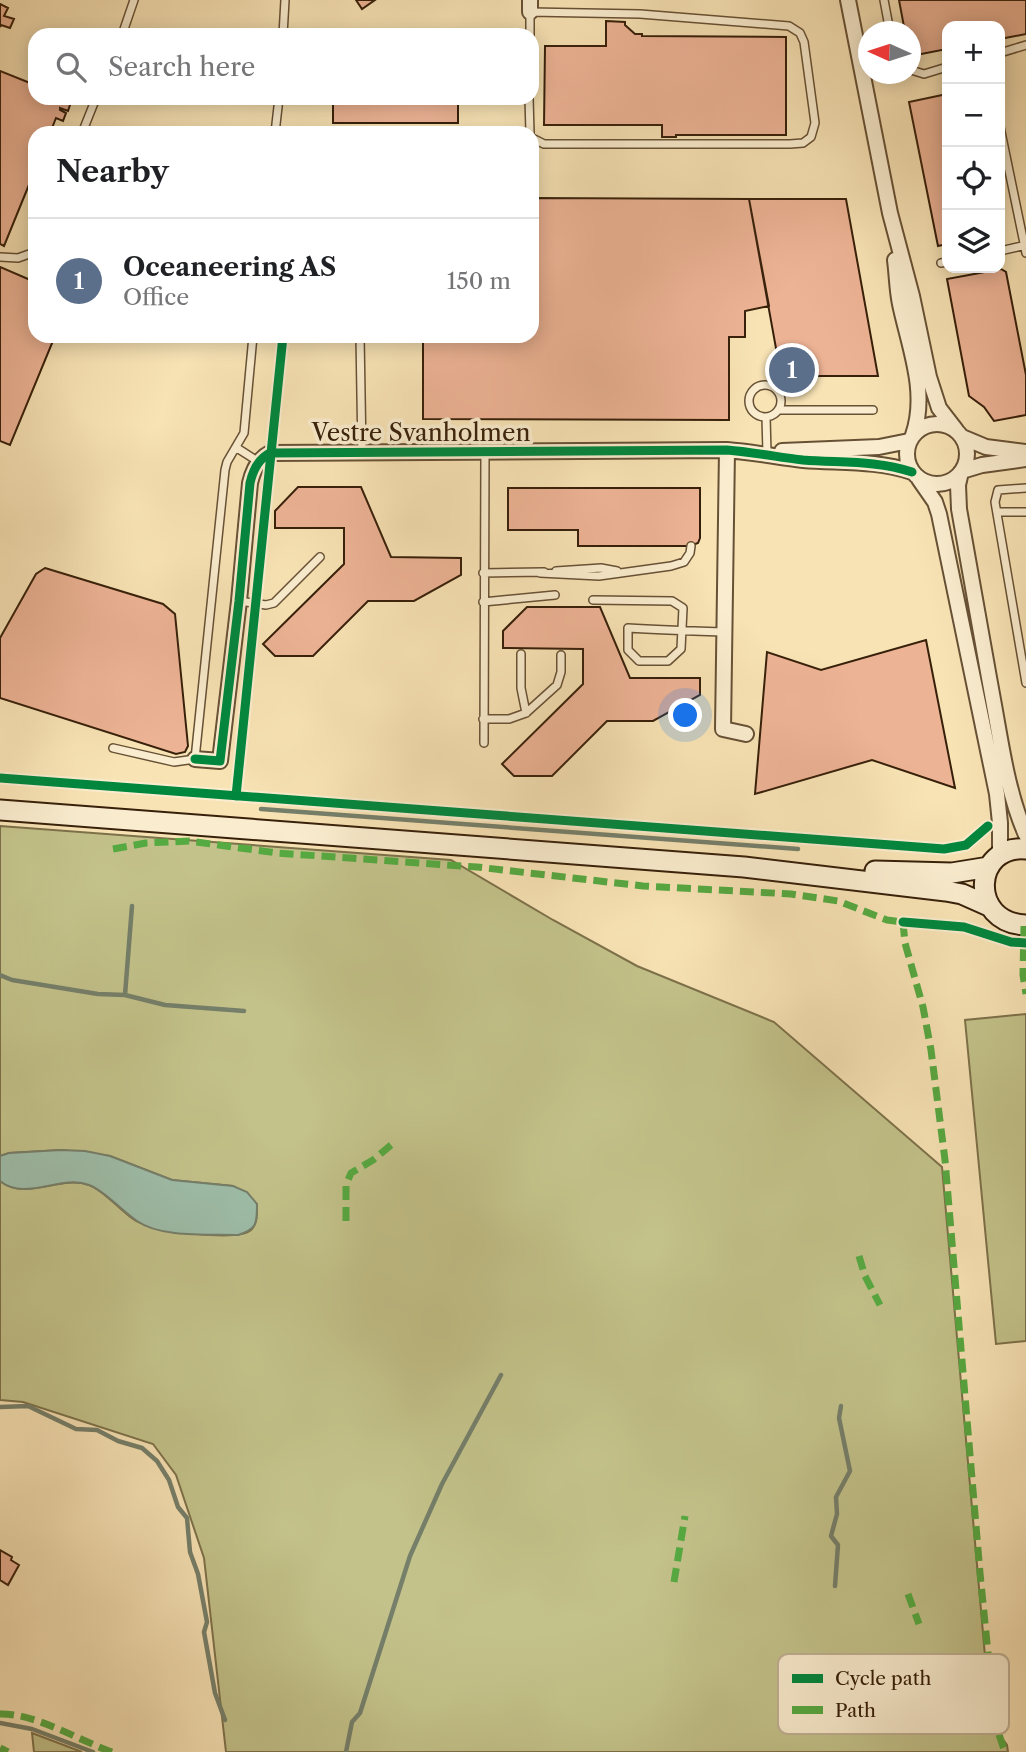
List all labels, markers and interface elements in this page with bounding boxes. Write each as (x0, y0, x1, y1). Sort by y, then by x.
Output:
north arrow (858, 21, 921, 84)
map controls (942, 21, 1005, 273)
button: + (942, 21, 1005, 84)
search box (28, 28, 539, 105)
icon: search (52, 48, 90, 86)
text: Search here (108, 51, 255, 83)
button: − (942, 84, 1005, 147)
button: locate (942, 147, 1005, 210)
text: Nearby (56, 153, 169, 190)
button: layers (942, 210, 1005, 273)
text: Oceaneering AS (123, 251, 336, 283)
text: 1 (74, 267, 84, 295)
text: 150 m (447, 267, 511, 295)
text: Office (123, 283, 189, 311)
pin: 1 (769, 344, 815, 396)
street label: Vestre Svanholmen (311, 418, 530, 447)
your location (668, 698, 702, 732)
legend (778, 1654, 1009, 1734)
text: Cycle path (835, 1667, 931, 1690)
text: Path (835, 1699, 876, 1722)

